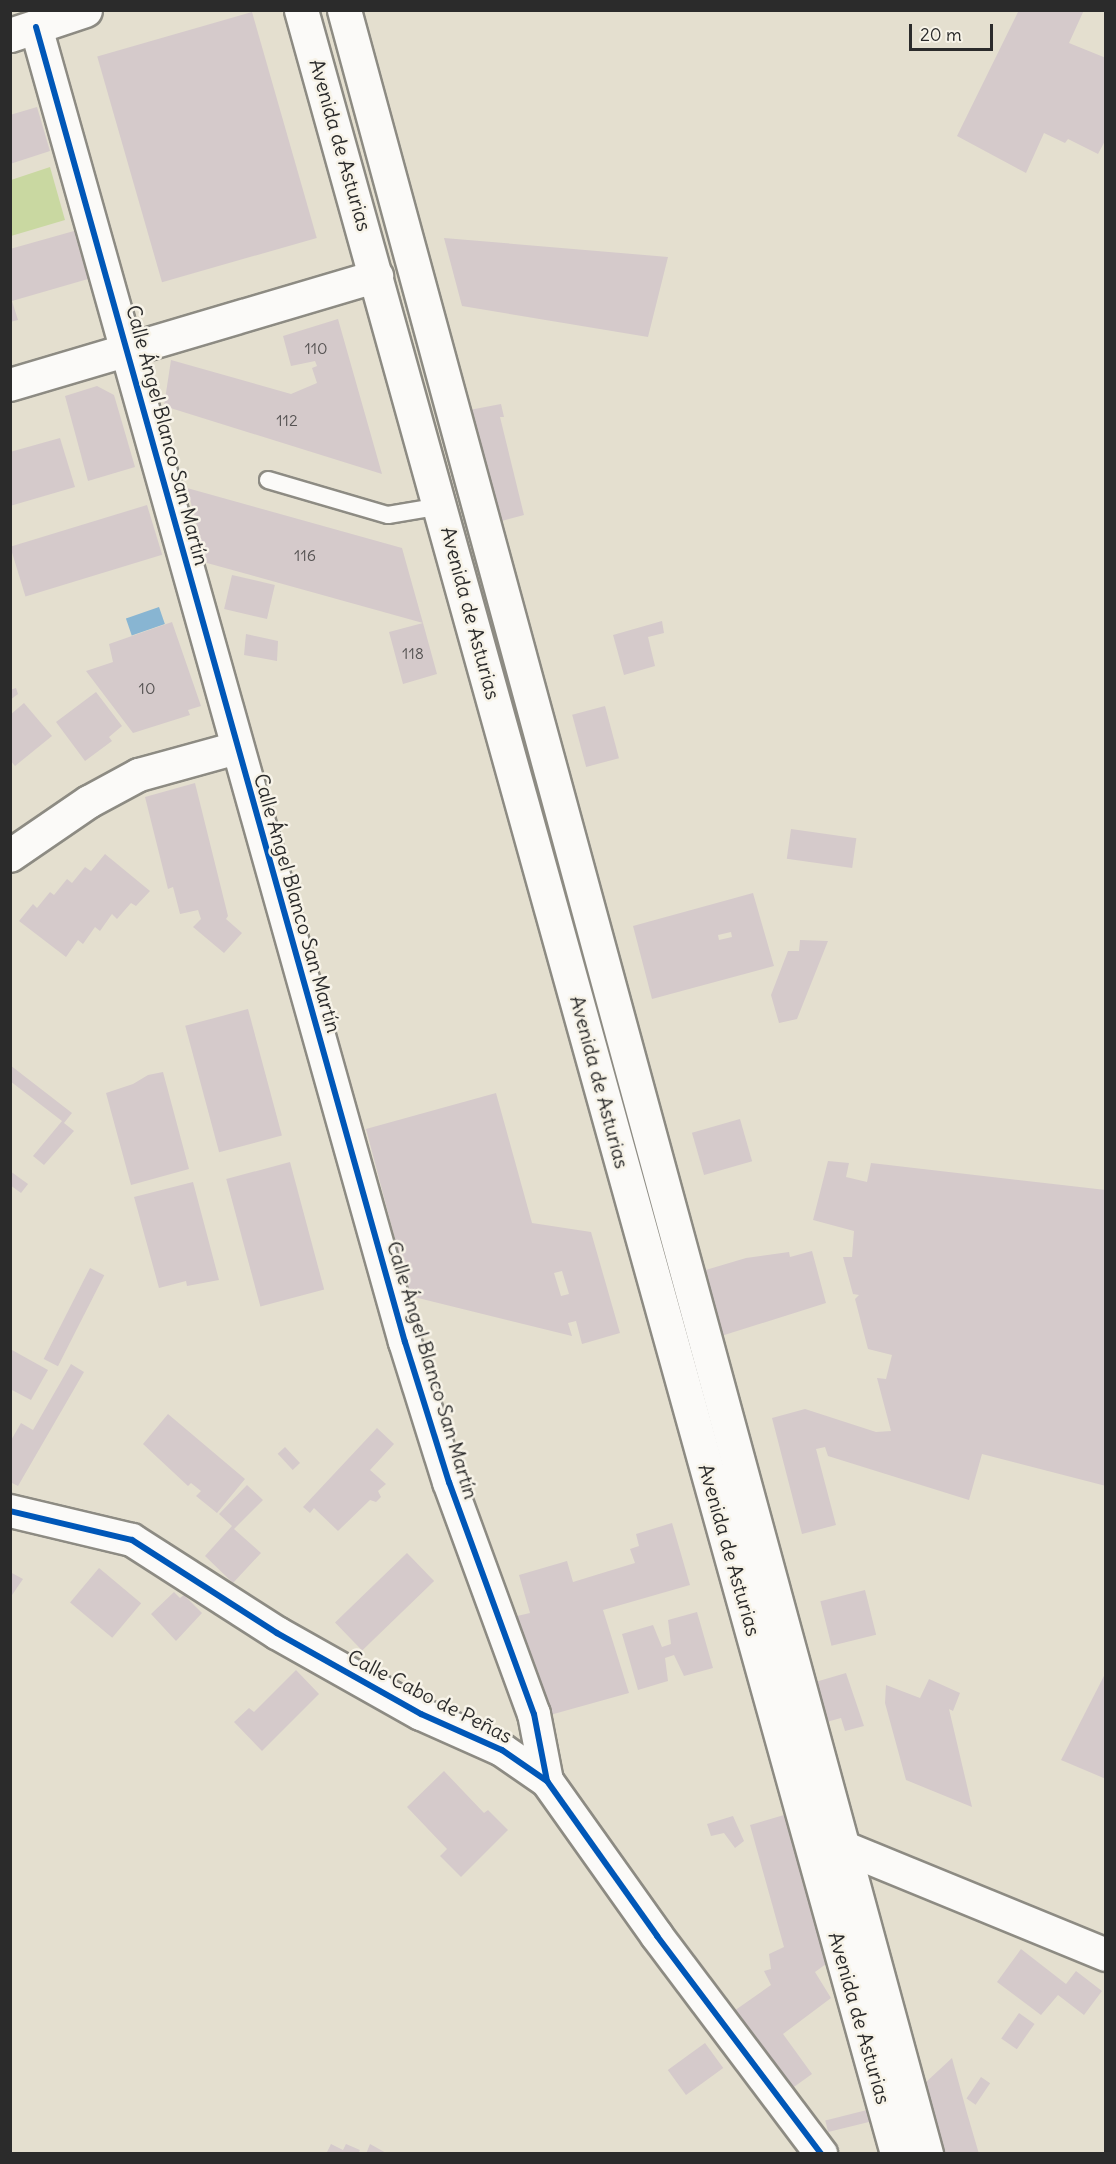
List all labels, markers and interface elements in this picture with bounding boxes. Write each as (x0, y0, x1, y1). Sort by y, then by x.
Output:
scale bar (912, 12, 996, 50)
text: 20 m (920, 23, 962, 46)
street label: Avenida de Asturias (305, 56, 377, 234)
street label: Calle Ángel Blanco San Martín (122, 302, 214, 568)
house number: 110 (304, 338, 328, 358)
house number: 112 (276, 410, 298, 430)
street label: Avenida de Asturias (436, 524, 506, 702)
house number: 116 (294, 545, 316, 565)
house number: 118 (402, 643, 424, 663)
house number: 10 (139, 678, 155, 698)
street label: Calle Ángel Blanco San Martín (249, 771, 347, 1035)
street label: Avenida de Asturias (565, 993, 635, 1171)
street label: Calle Ángel Blanco San Martín (382, 1238, 484, 1502)
street label: Avenida de Asturias (694, 1461, 766, 1639)
street label: Calle Cabo de Peñas (344, 1644, 516, 1748)
street label: Avenida de Asturias (824, 1929, 896, 2107)

